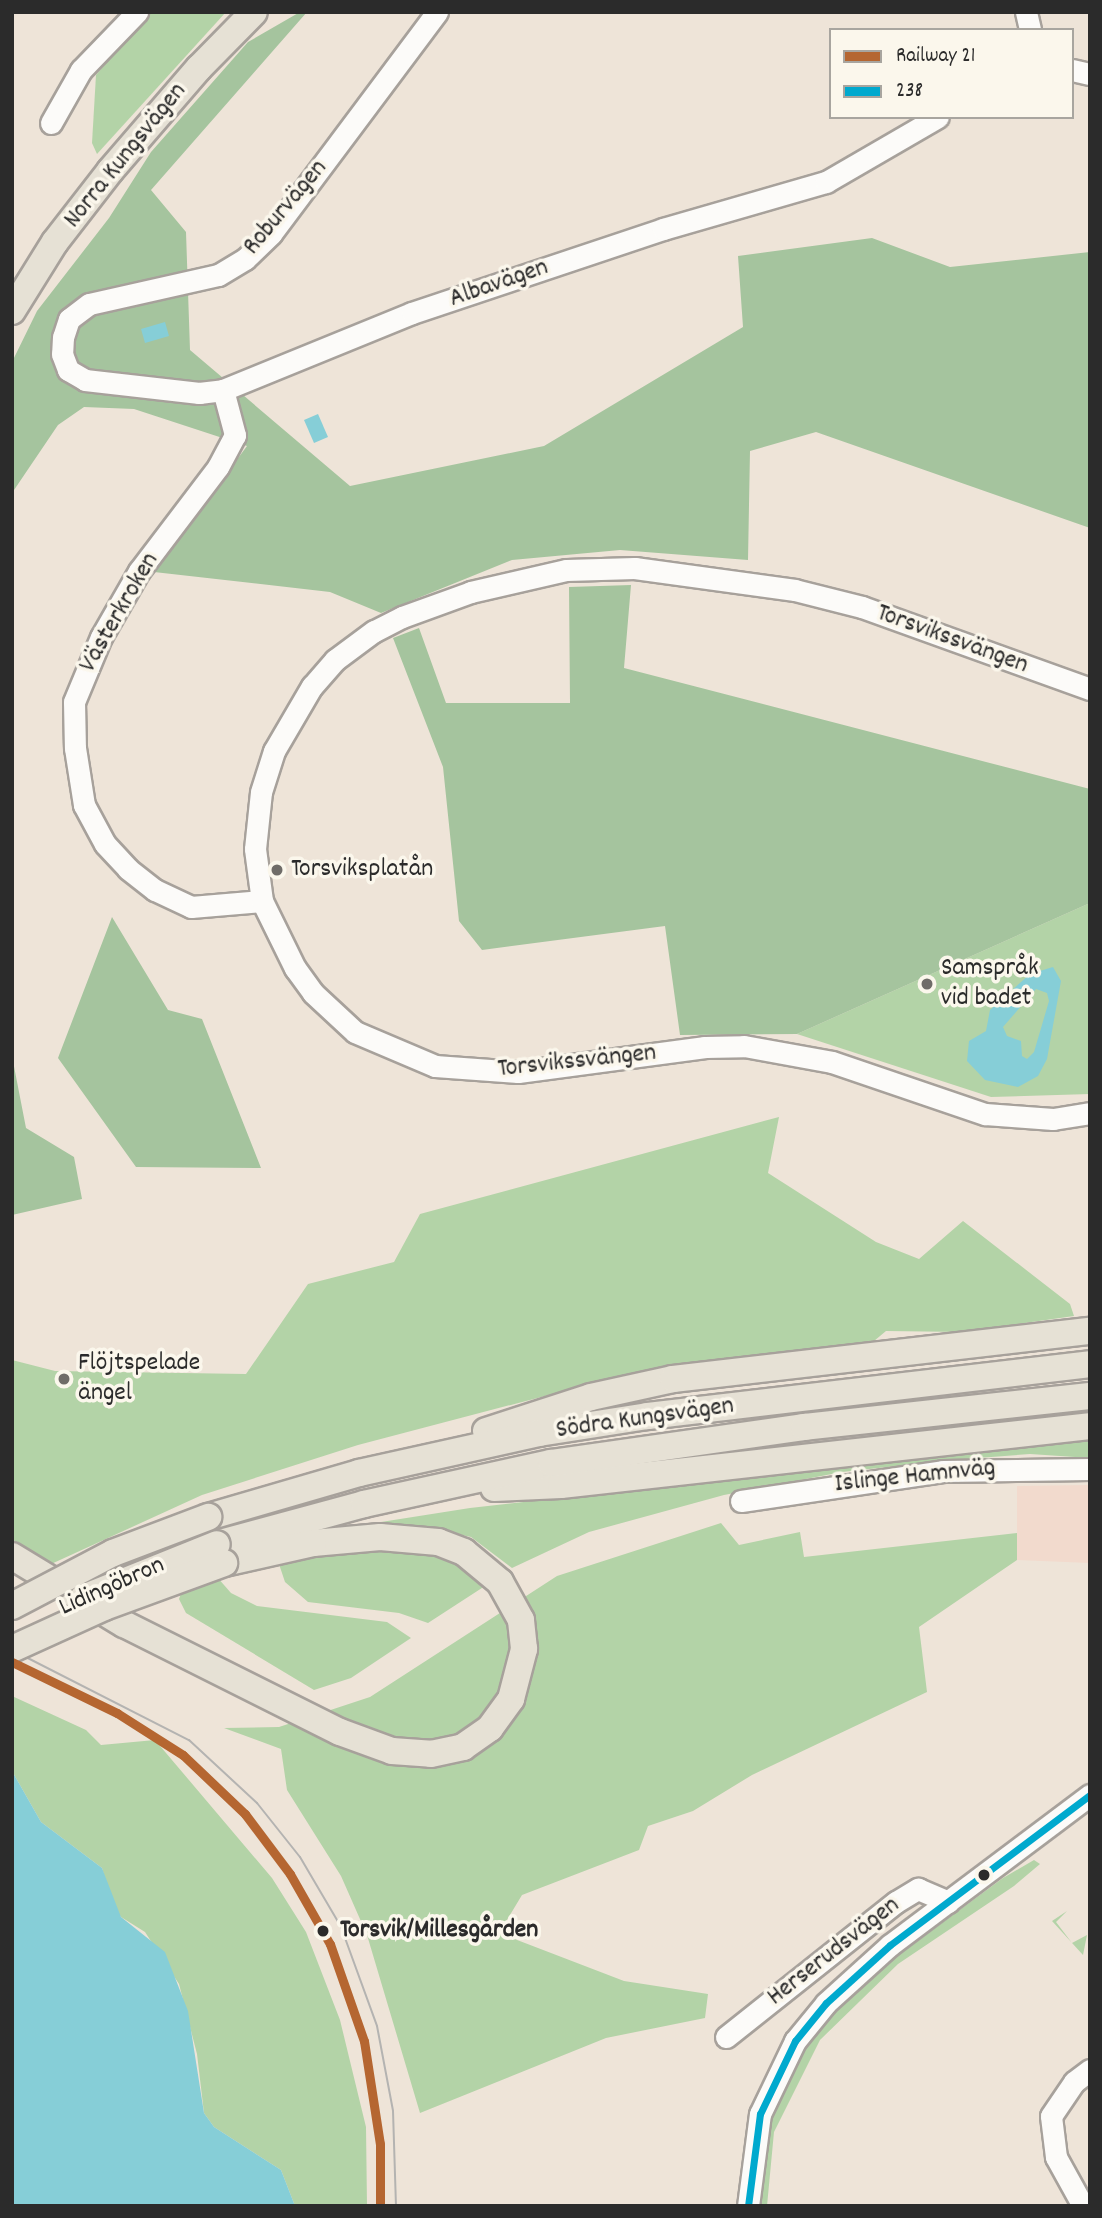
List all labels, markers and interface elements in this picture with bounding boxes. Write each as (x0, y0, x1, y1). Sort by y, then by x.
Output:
legend (829, 28, 1074, 119)
text: Railway 21 (896, 42, 975, 72)
street label: Norra Kungsvägen (58, 77, 194, 235)
text: 238 (896, 77, 923, 107)
street label: Roburvägen (237, 154, 335, 262)
street label: Albavägen (445, 253, 553, 315)
street label: Västerkroken (73, 548, 167, 678)
street label: Torsvikssvängen (872, 598, 1032, 682)
place label: Torsviksplatån (291, 854, 433, 886)
marker: Torsviksplatån (269, 862, 285, 878)
place label: Samspråk vid badet (941, 953, 1039, 1014)
marker: Samspråk vid badet (919, 976, 935, 992)
street label: Torsvikssvängen (496, 1038, 658, 1086)
place label: Flöjtspelade ängel (78, 1348, 200, 1410)
marker: Flöjtspelade ängel (56, 1371, 72, 1387)
street label: Södra Kungsvägen (554, 1391, 736, 1447)
street label: Islinge Hamnväg (833, 1453, 997, 1501)
street label: Lidingöbron (55, 1550, 169, 1624)
unlabelled marker (977, 1868, 991, 1882)
street label: Herserudsvägen (762, 1891, 906, 2013)
place label: Torsvik/Millesgården (340, 1915, 538, 1947)
marker: Torsvik/Millesgården (312, 1920, 334, 1942)

